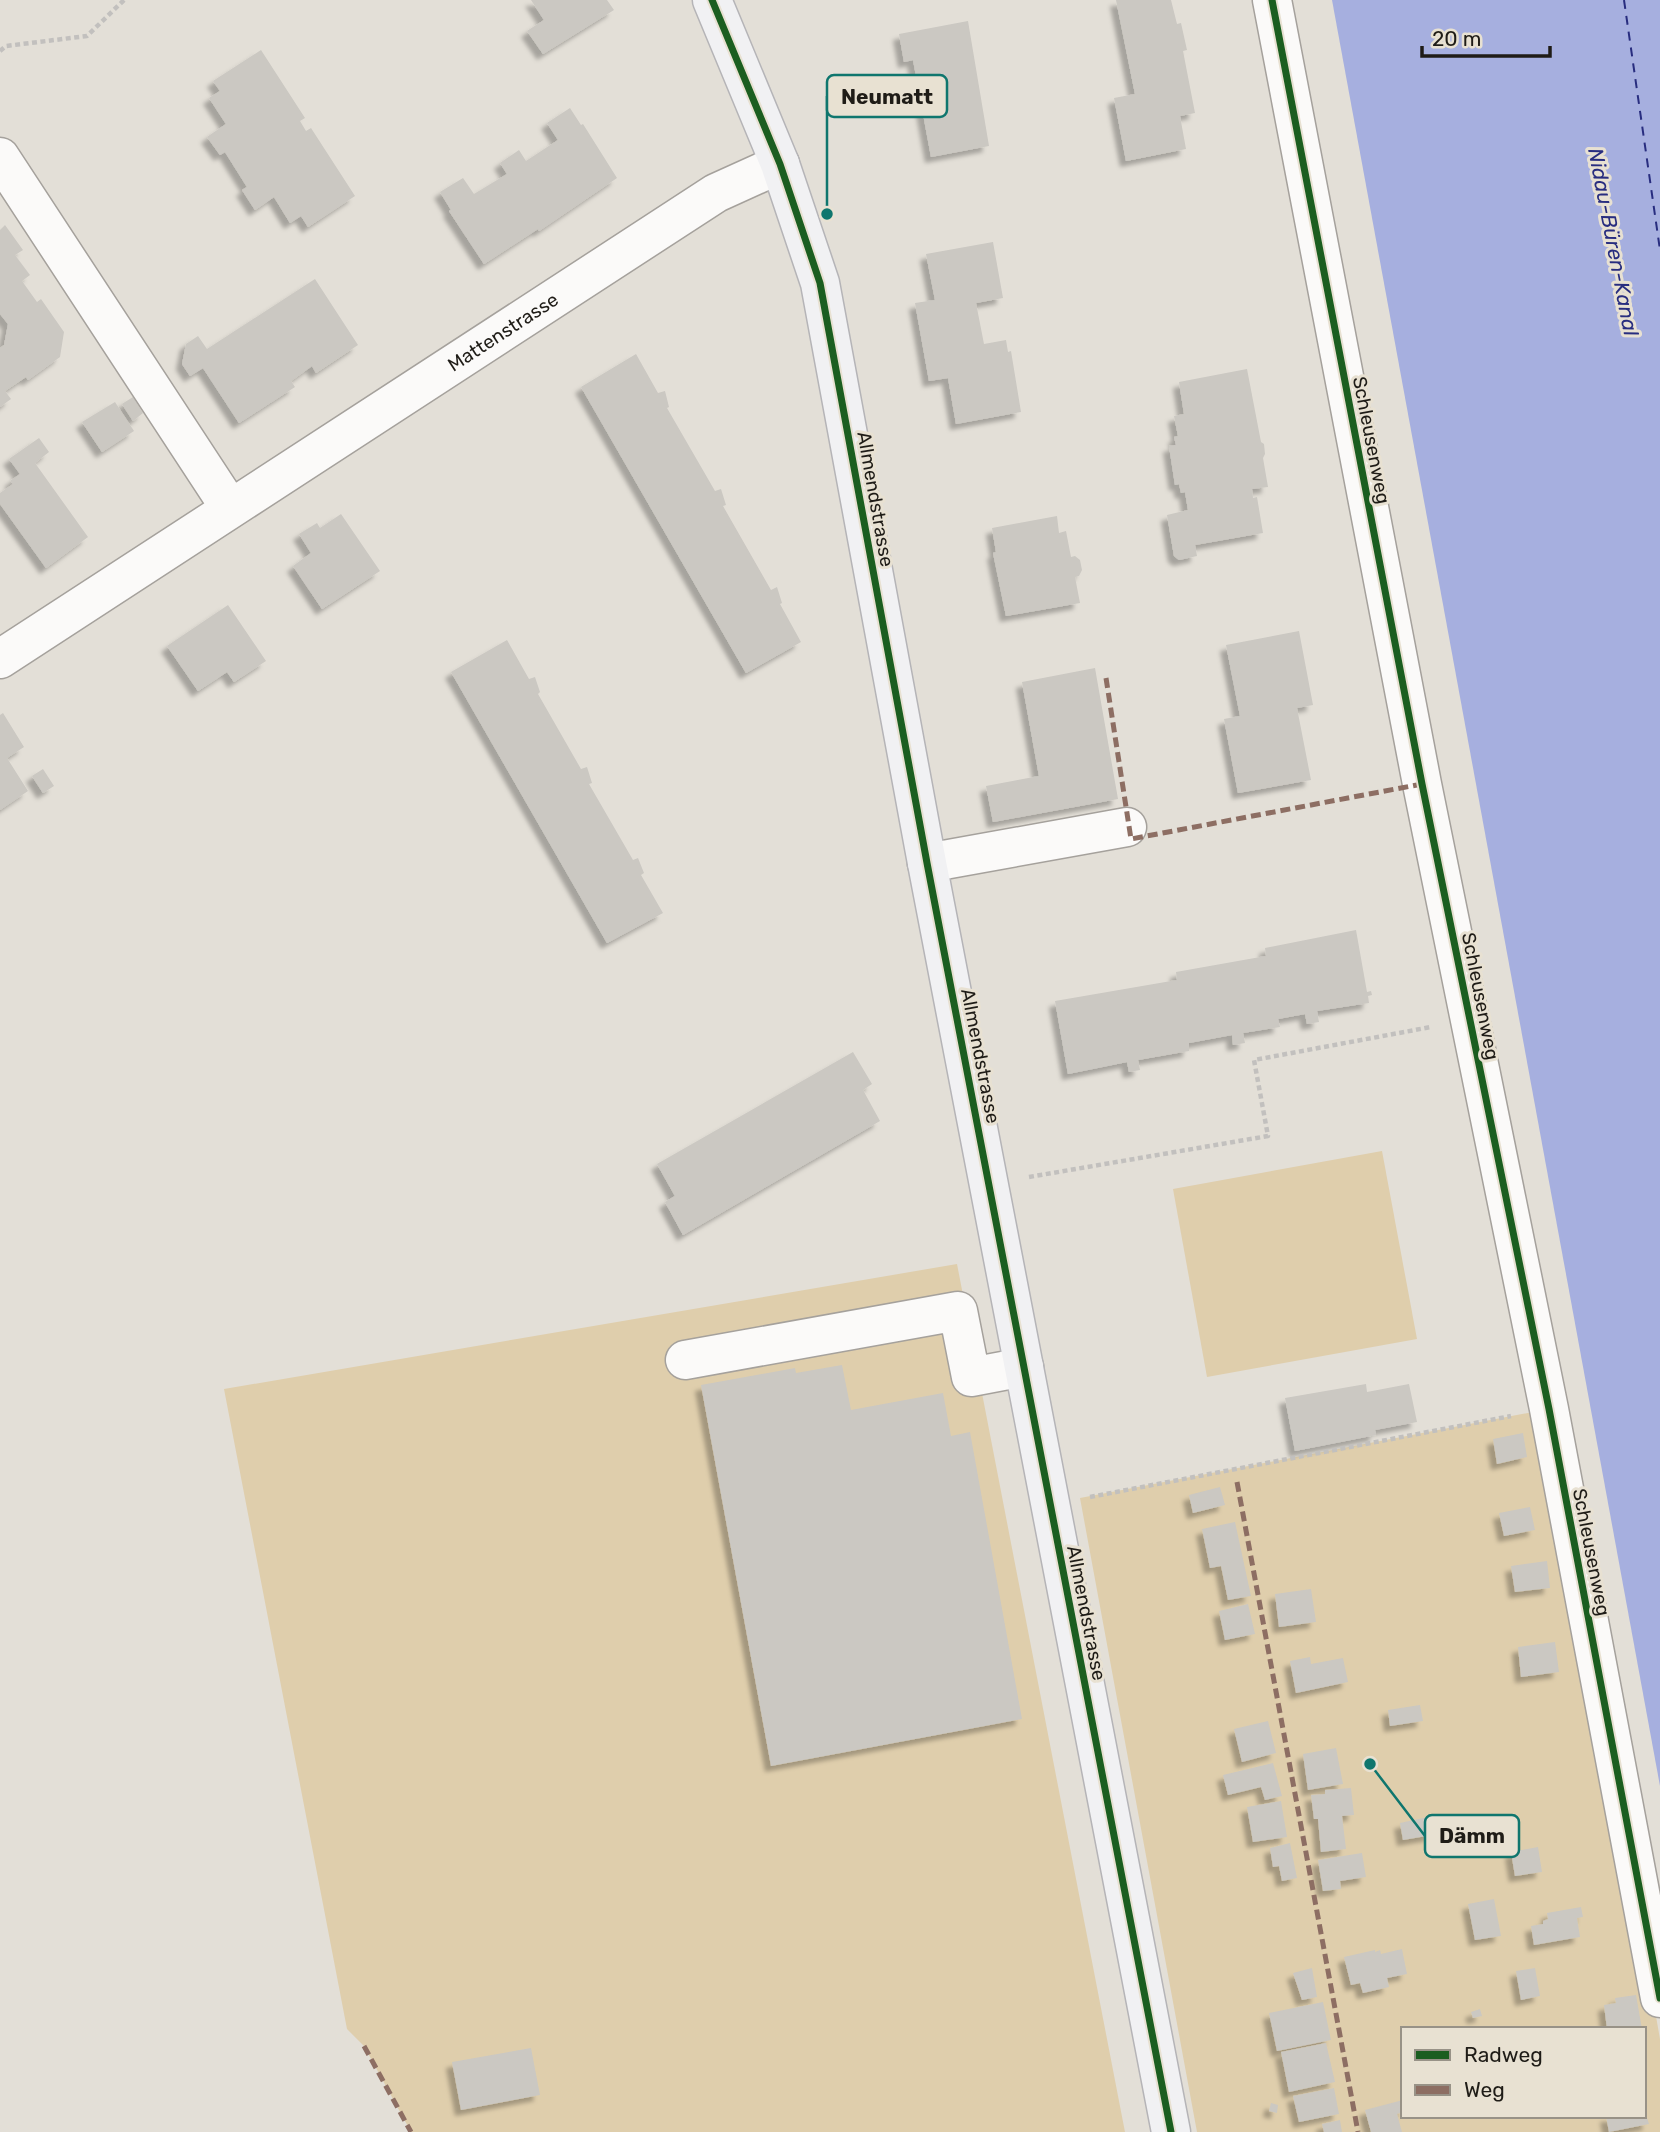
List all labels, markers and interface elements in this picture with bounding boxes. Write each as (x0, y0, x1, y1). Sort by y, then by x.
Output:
scale bar (1422, 14, 1550, 58)
text: 20 m (1432, 26, 1481, 51)
callout: Neumatt (827, 75, 947, 117)
text: Neumatt (841, 84, 933, 109)
water label: Nidau-Büren-Kanal (1583, 146, 1644, 339)
street label: Mattenstrasse (444, 288, 563, 376)
street label: Schleusenweg (1348, 374, 1395, 506)
street label: Allmendstrasse (852, 430, 899, 569)
street label: Schleusenweg (1457, 930, 1504, 1062)
street label: Allmendstrasse (956, 987, 1005, 1126)
street label: Schleusenweg (1568, 1486, 1615, 1618)
street label: Allmendstrasse (1062, 1544, 1111, 1683)
callout: Dämm (1425, 1815, 1519, 1857)
text: Dämm (1439, 1823, 1505, 1848)
legend (1401, 2027, 1646, 2118)
text: Radweg (1464, 2042, 1543, 2067)
text: Weg (1464, 2077, 1505, 2102)

